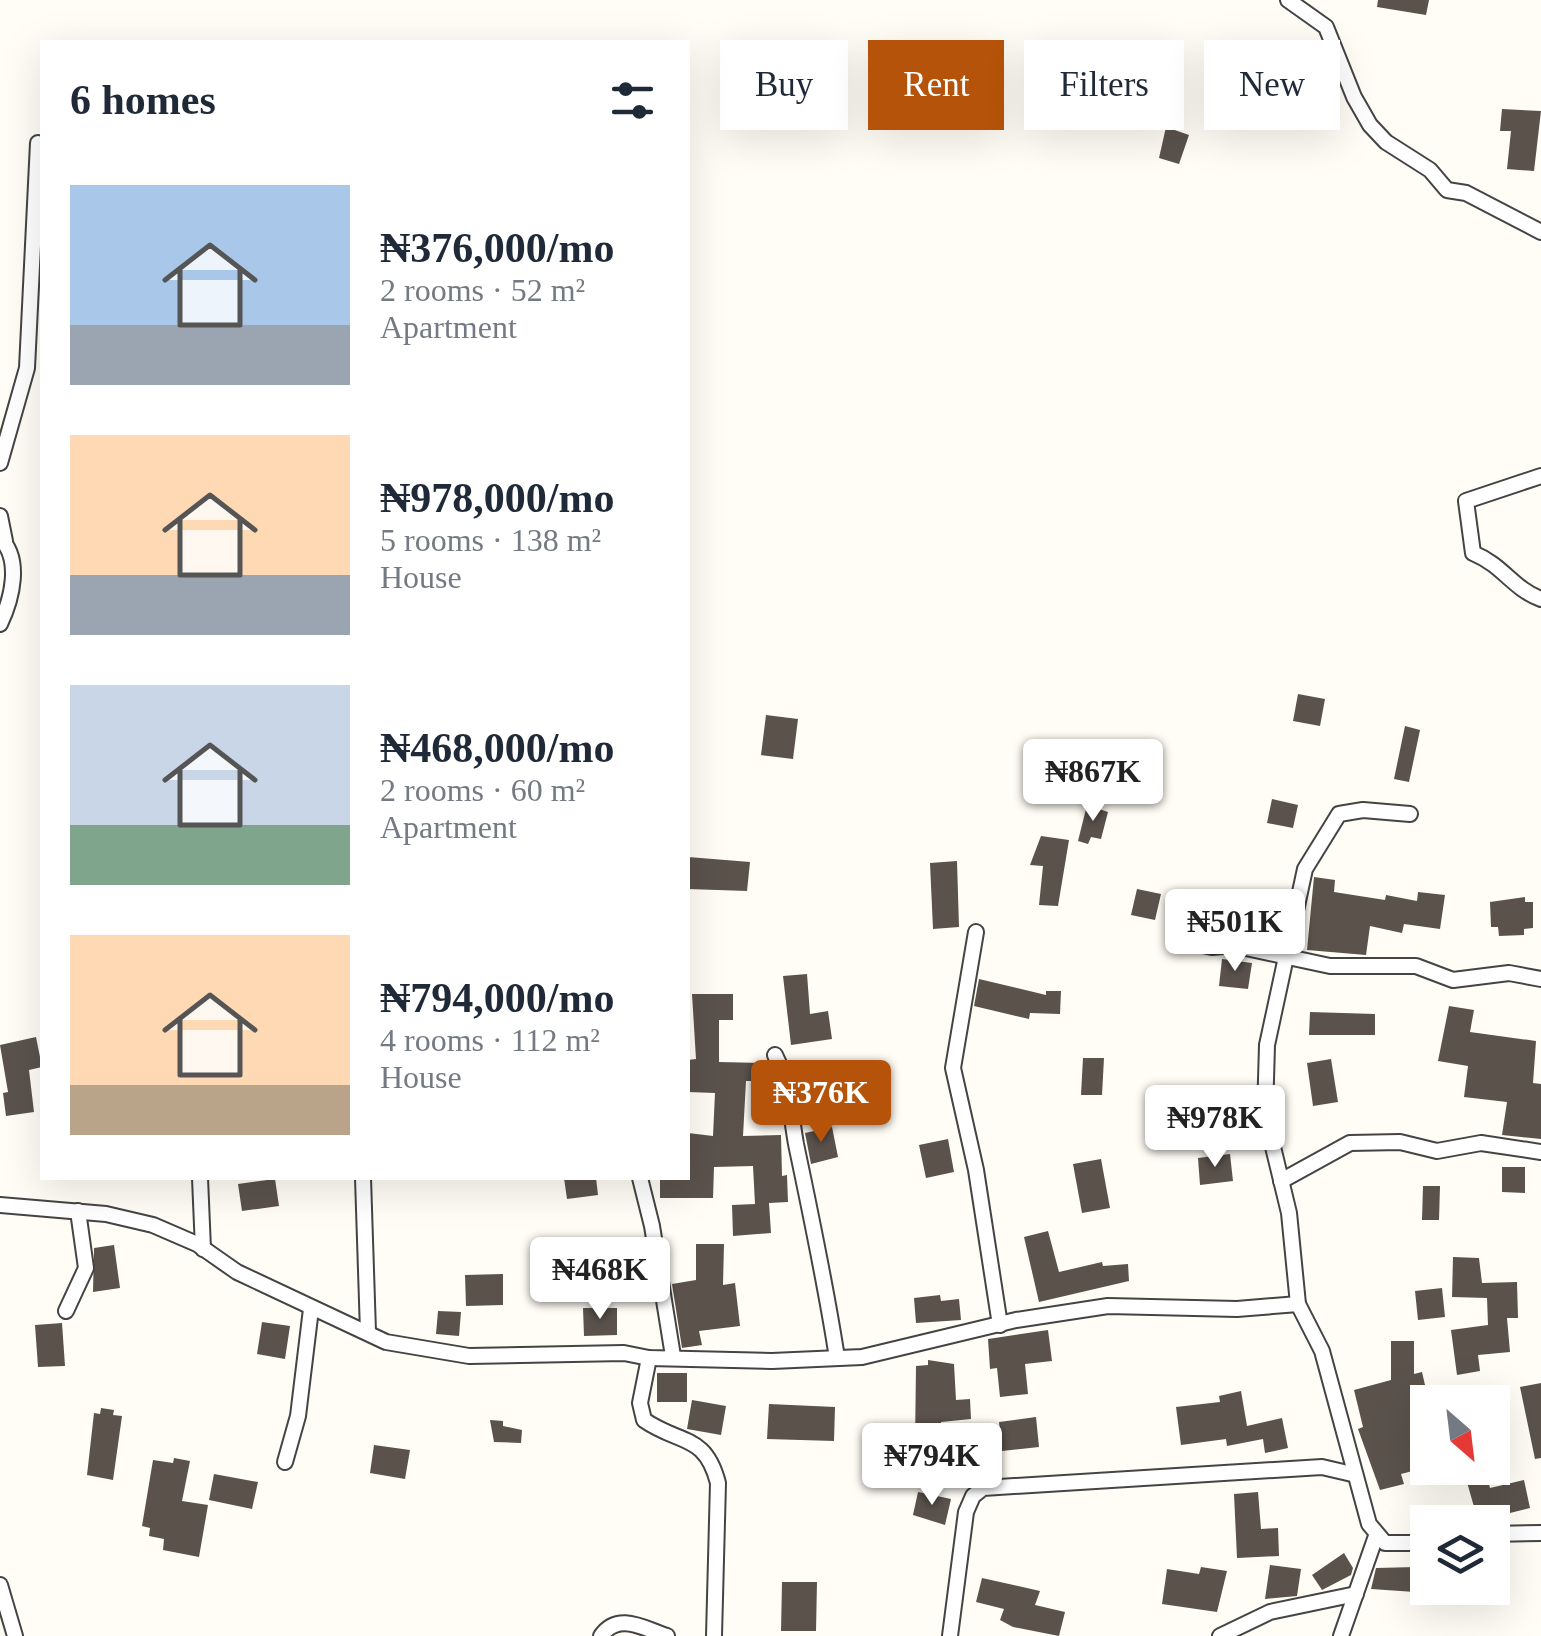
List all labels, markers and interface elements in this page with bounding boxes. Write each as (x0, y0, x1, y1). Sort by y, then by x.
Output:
chip: Buy (720, 40, 848, 130)
chip: Rent (868, 40, 1004, 130)
chip: Filters (1024, 40, 1184, 130)
chip: New (1204, 40, 1340, 130)
icon: filters (605, 73, 660, 128)
text: 6 homes (70, 77, 216, 123)
icon: home (150, 225, 270, 345)
text: ₦376,000/mo (380, 225, 615, 271)
text: 2 rooms · 52 m² (380, 272, 585, 308)
text: Apartment (380, 309, 517, 345)
icon: home (150, 475, 270, 595)
text: ₦978,000/mo (380, 475, 615, 521)
text: 5 rooms · 138 m² (380, 522, 601, 558)
text: House (380, 559, 462, 595)
icon: home (150, 725, 270, 845)
text: ₦468,000/mo (380, 725, 615, 771)
pin: ₦867K (1023, 739, 1163, 824)
text: ₦867K (1045, 753, 1141, 789)
text: 2 rooms · 60 m² (380, 772, 585, 808)
text: Apartment (380, 809, 517, 845)
pin: ₦501K (1165, 889, 1305, 974)
text: ₦501K (1187, 903, 1283, 939)
icon: home (150, 975, 270, 1095)
text: ₦794,000/mo (380, 975, 615, 1021)
text: 4 rooms · 112 m² (380, 1022, 600, 1058)
text: House (380, 1059, 462, 1095)
pin: ₦376K (751, 1060, 891, 1145)
text: ₦376K (773, 1074, 869, 1110)
pin: ₦978K (1145, 1085, 1285, 1170)
text: ₦978K (1167, 1099, 1263, 1135)
pin: ₦468K (530, 1237, 670, 1322)
text: ₦468K (552, 1251, 648, 1287)
north arrow (1410, 1385, 1510, 1485)
map controls (1410, 1385, 1510, 1605)
pin: ₦794K (862, 1423, 1002, 1508)
text: ₦794K (884, 1437, 980, 1473)
button: layers (1410, 1505, 1510, 1605)

